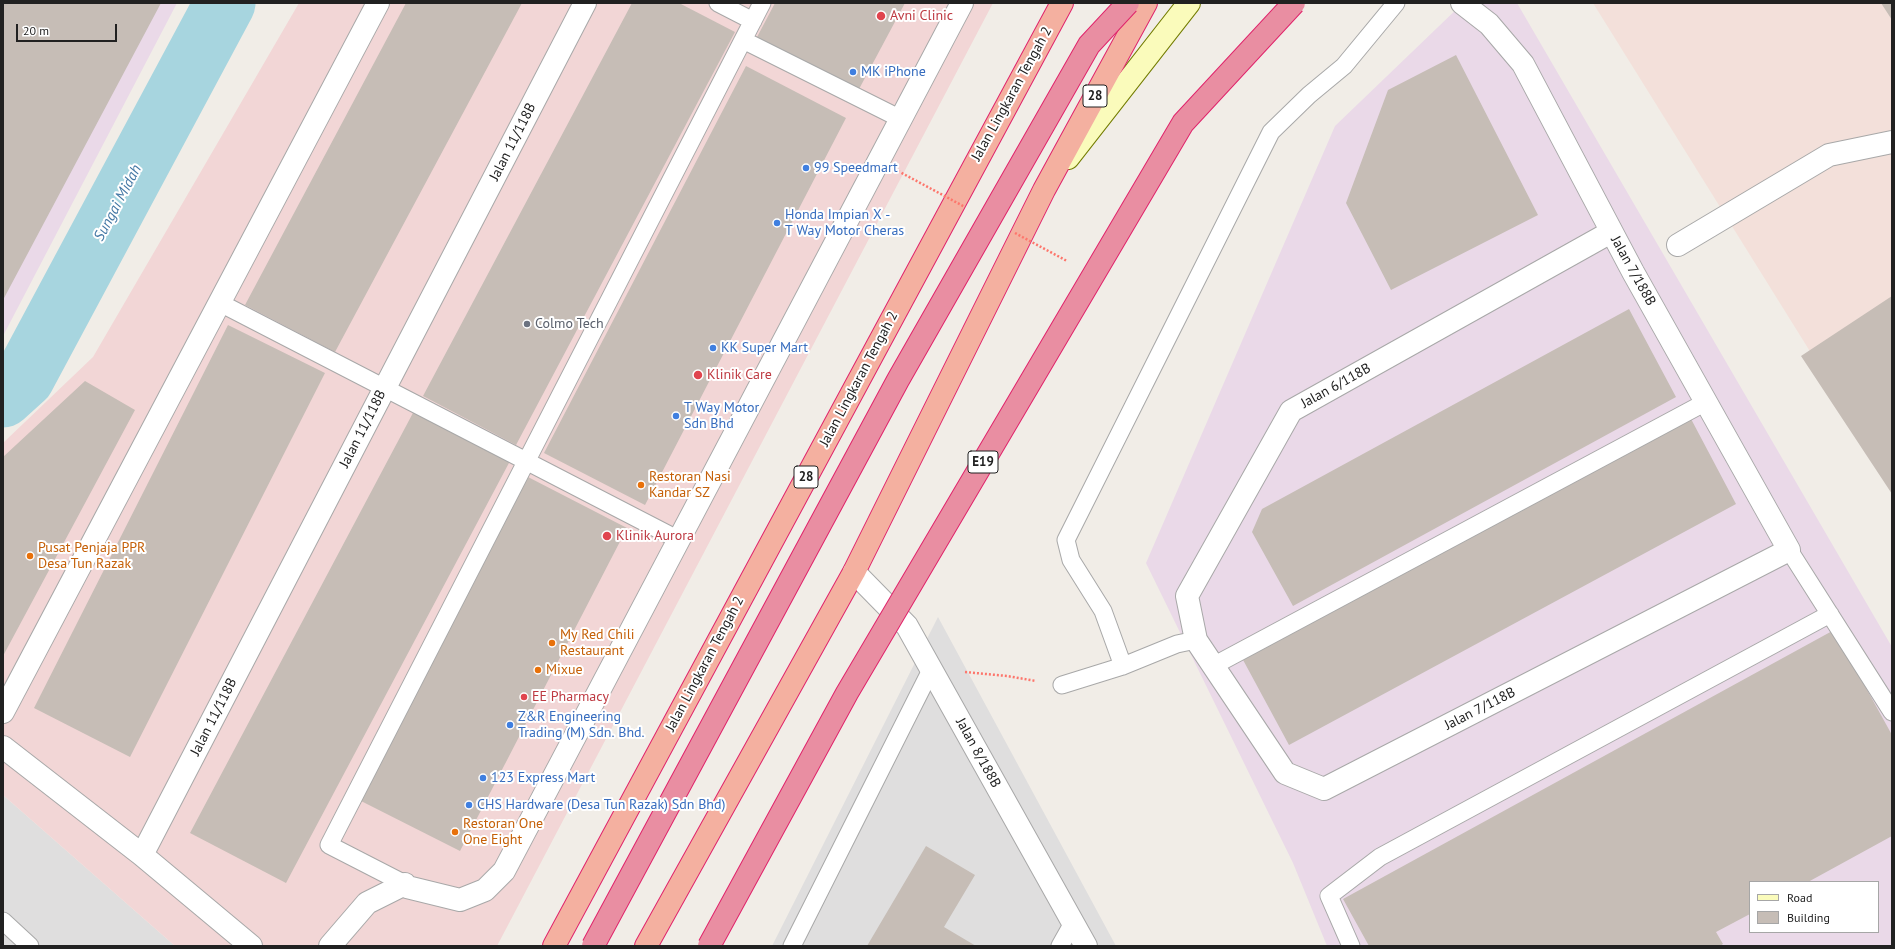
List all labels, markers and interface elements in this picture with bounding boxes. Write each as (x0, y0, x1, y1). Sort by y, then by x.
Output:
place label: Avni Clinic (890, 8, 953, 24)
marker: Avni Clinic (875, 10, 887, 22)
scale bar (18, 16, 119, 42)
text: 20 m (23, 23, 49, 38)
street label: Jalan Lingkaran Tengah 2 (968, 24, 1056, 164)
place label: MK iPhone (861, 64, 926, 80)
marker: MK iPhone (848, 67, 858, 77)
road number: 28 (1083, 85, 1107, 107)
street label: Jalan 11/118B (486, 100, 540, 184)
place label: 99 Speedmart (814, 160, 898, 176)
water label: Sungai Midah (90, 162, 146, 244)
marker: 99 Speedmart (801, 163, 811, 173)
place label: Honda Impian X - T Way Motor Cheras (785, 207, 904, 240)
marker: Honda Impian X - T Way Motor Cheras (772, 218, 782, 228)
street label: Jalan 7/188B (1607, 233, 1659, 309)
street label: Jalan Lingkaran Tengah 2 (816, 309, 902, 449)
place label: Colmo Tech (535, 316, 604, 332)
marker: Colmo Tech (522, 319, 532, 329)
place label: KK Super Mart (721, 340, 808, 356)
marker: KK Super Mart (708, 343, 718, 353)
street label: Jalan 6/118B (1298, 360, 1374, 412)
place label: Klinik Care (707, 367, 772, 383)
marker: Klinik Care (692, 369, 704, 381)
street label: Jalan 11/118B (336, 387, 390, 471)
place label: T Way Motor Sdn Bhd (684, 400, 759, 432)
marker: T Way Motor Sdn Bhd (671, 411, 681, 421)
road number: E19 (968, 451, 998, 473)
road number: 28 (794, 466, 818, 488)
place label: Restoran Nasi Kandar SZ (649, 469, 731, 502)
marker: Restoran Nasi Kandar SZ (636, 480, 646, 490)
place label: Klinik Aurora (616, 528, 694, 544)
marker: Klinik Aurora (601, 530, 613, 542)
place label: Pusat Penjaja PPR Desa Tun Razak (38, 540, 145, 572)
marker: Pusat Penjaja PPR Desa Tun Razak (25, 551, 35, 561)
street label: Jalan Lingkaran Tengah 2 (662, 594, 748, 734)
place label: My Red Chili Restaurant (560, 627, 635, 660)
marker: My Red Chili Restaurant (547, 638, 557, 648)
place label: Mixue (546, 662, 583, 678)
marker: Mixue (533, 665, 543, 675)
street label: Jalan 11/118B (187, 675, 241, 759)
street label: Jalan 7/118B (1442, 684, 1518, 734)
place label: EE Pharmacy (532, 689, 609, 705)
marker: EE Pharmacy (519, 692, 529, 702)
place label: Z&R Engineering Trading (M) Sdn. Bhd. (518, 709, 645, 742)
street label: Jalan 8/188B (952, 715, 1004, 791)
marker: Z&R Engineering Trading (M) Sdn. Bhd. (505, 720, 515, 730)
place label: 123 Express Mart (491, 770, 595, 786)
marker: 123 Express Mart (478, 773, 488, 783)
place label: CHS Hardware (Desa Tun Razak) Sdn Bhd) (477, 797, 725, 813)
marker: CHS Hardware (Desa Tun Razak) Sdn Bhd) (464, 800, 474, 810)
place label: Restoran One One Eight (463, 816, 543, 848)
marker: Restoran One One Eight (450, 827, 460, 837)
legend (1749, 881, 1879, 933)
text: Road (1787, 890, 1812, 905)
text: Building (1787, 910, 1830, 925)

